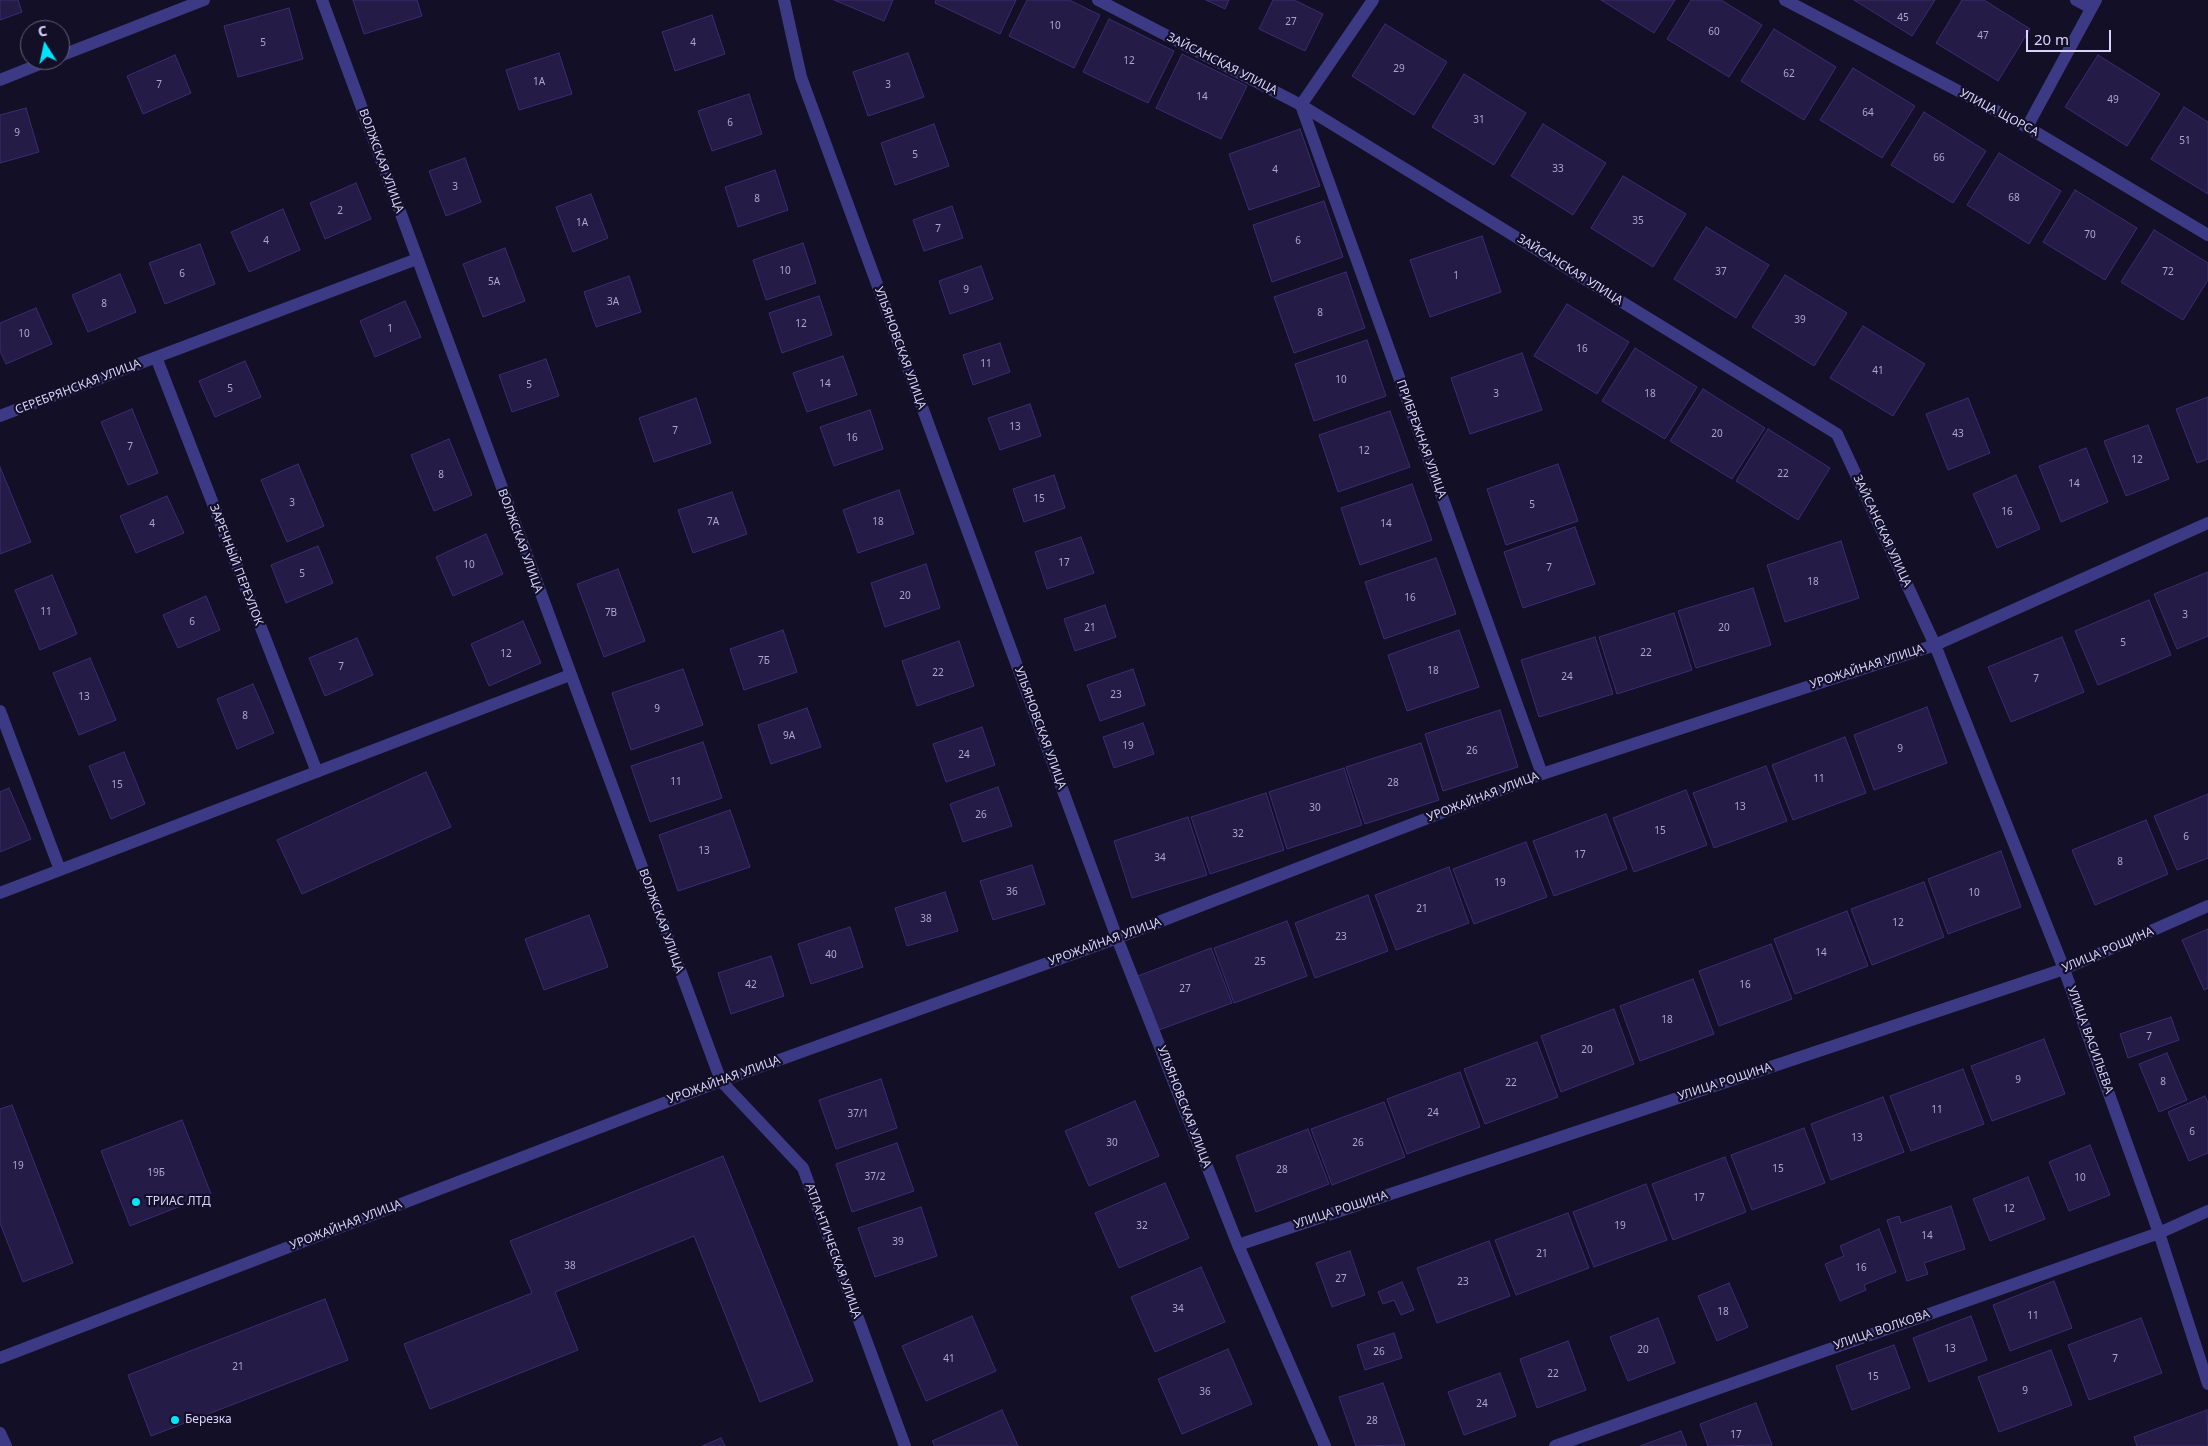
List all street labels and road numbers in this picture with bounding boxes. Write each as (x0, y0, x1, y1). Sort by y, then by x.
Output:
street label: ЗАЙСАНСКАЯ УЛИЦА (1164, 30, 1280, 98)
street label: УЛИЦА ЩОРСА (1957, 86, 2041, 140)
street label: ВОЛЖСКАЯ УЛИЦА (355, 107, 407, 215)
street label: ЗАЙСАНСКАЯ УЛИЦА (1515, 232, 1625, 308)
street label: УЛЬЯНОВСКАЯ УЛИЦА (871, 285, 929, 411)
street label: СЕРЕБРЯНСКАЯ УЛИЦА (13, 356, 143, 418)
street label: ПРИБРЕЖНАЯ УЛИЦА (1393, 378, 1449, 500)
street label: ЗАЙСАНСКАЯ УЛИЦА (1850, 473, 1914, 589)
street label: ВОЛЖСКАЯ УЛИЦА (494, 487, 546, 595)
street label: ЗАРЕЧНЫЙ ПЕРЕУЛОК (206, 502, 266, 628)
street label: УРОЖАЙНАЯ УЛИЦА (1808, 642, 1926, 692)
street label: УЛЬЯНОВСКАЯ УЛИЦА (1011, 665, 1069, 791)
street label: УРОЖАЙНАЯ УЛИЦА (1425, 769, 1541, 825)
street label: ВОЛЖСКАЯ УЛИЦА (635, 867, 687, 975)
street label: УРОЖАЙНАЯ УЛИЦА (1047, 915, 1163, 969)
street label: УЛИЦА РОЩИНА (2060, 924, 2156, 976)
street label: УЛИЦА ВАСИЛЬЕВА (2064, 984, 2116, 1096)
street label: УЛЬЯНОВСКАЯ УЛИЦА (1154, 1044, 1214, 1170)
street label: УРОЖАЙНАЯ УЛИЦА (666, 1053, 782, 1107)
street label: УЛИЦА РОЩИНА (1676, 1060, 1774, 1104)
street label: АТЛАНТИЧЕСКАЯ УЛИЦА (802, 1182, 864, 1320)
street label: УЛИЦА РОЩИНА (1292, 1188, 1390, 1232)
street label: УРОЖАЙНАЯ УЛИЦА (288, 1197, 404, 1253)
street label: УЛИЦА ВОЛКОВА (1832, 1307, 1932, 1353)

